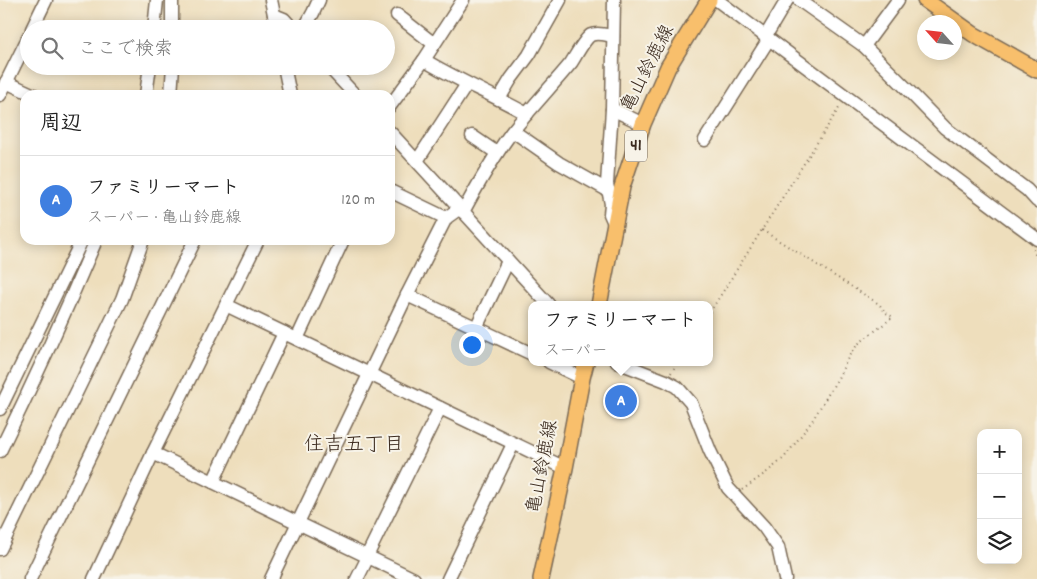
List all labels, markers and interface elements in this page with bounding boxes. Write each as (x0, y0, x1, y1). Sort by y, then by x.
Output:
north arrow (917, 15, 962, 60)
search box (20, 20, 395, 75)
street label: 亀山鈴鹿線 (615, 21, 683, 117)
icon: search (38, 34, 66, 62)
text: ここで検索 (78, 37, 173, 64)
text: 周辺 (40, 110, 82, 140)
road number: 41 (625, 130, 647, 162)
text: ファミリーマート (87, 176, 240, 203)
text: A (52, 189, 60, 212)
text: 120 m (341, 189, 375, 212)
text: スーパー · 亀山鈴鹿線 (87, 207, 241, 230)
popup (528, 301, 713, 366)
text: ファミリーマート (544, 309, 697, 336)
your location (459, 332, 485, 358)
text: スーパー (544, 340, 607, 363)
pin: A (605, 382, 637, 420)
street label: 亀山鈴鹿線 (522, 418, 566, 516)
map controls (977, 429, 1022, 564)
button: + (977, 429, 1022, 474)
district label: 住吉五丁目 (304, 432, 404, 460)
button: − (977, 474, 1022, 519)
button: layers (977, 519, 1022, 564)

